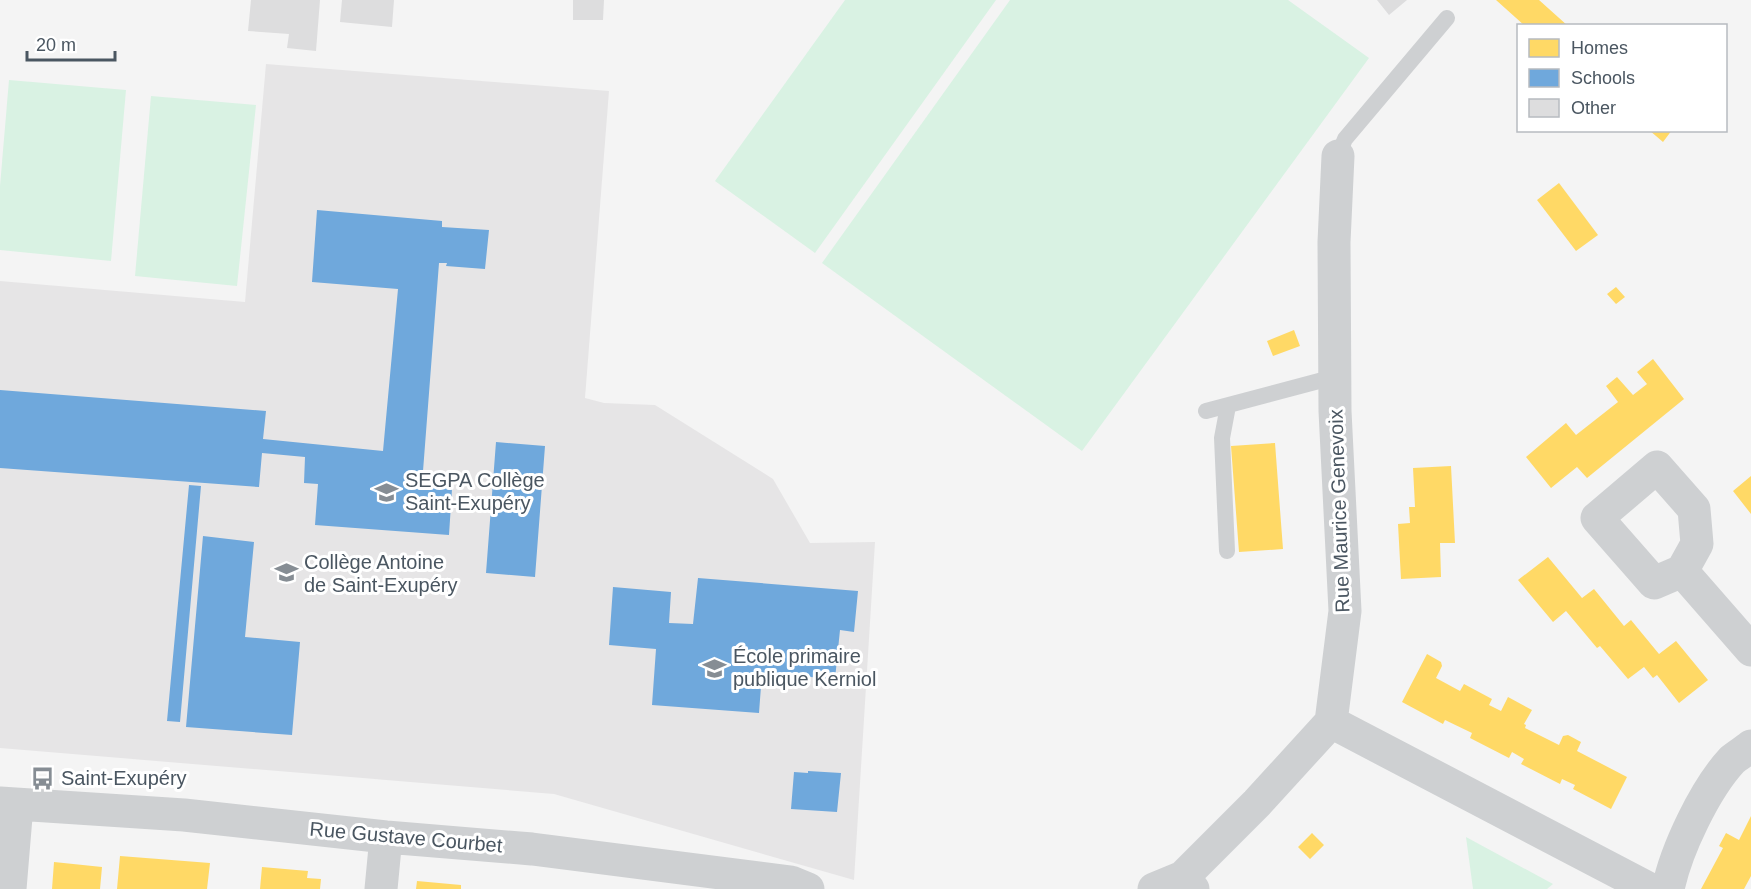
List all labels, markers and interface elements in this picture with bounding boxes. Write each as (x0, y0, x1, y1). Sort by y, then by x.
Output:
scale bar (27, 24, 116, 62)
legend (1517, 24, 1727, 132)
text: 20 m (36, 35, 76, 55)
text: Homes (1571, 38, 1628, 58)
text: Schools (1571, 68, 1635, 88)
text: Other (1571, 98, 1616, 118)
street label: Rue Maurice Genevoix (1324, 409, 1354, 613)
place label: SEGPA Collège Saint-Exupéry (405, 469, 545, 514)
school or university icon: SEGPA Collège Saint-Exupéry (374, 479, 400, 505)
place label: Collège Antoine de Saint-Exupéry (304, 551, 457, 596)
school or university icon: Collège Antoine de Saint-Exupéry (273, 560, 299, 586)
place label: École primaire publique Kerniol (733, 645, 876, 690)
school or university icon: École primaire publique Kerniol (702, 655, 728, 681)
bus stop icon: Saint-Exupéry (30, 765, 56, 791)
place label: Saint-Exupéry (61, 767, 187, 789)
street label: Rue Gustave Courbet (309, 818, 504, 856)

